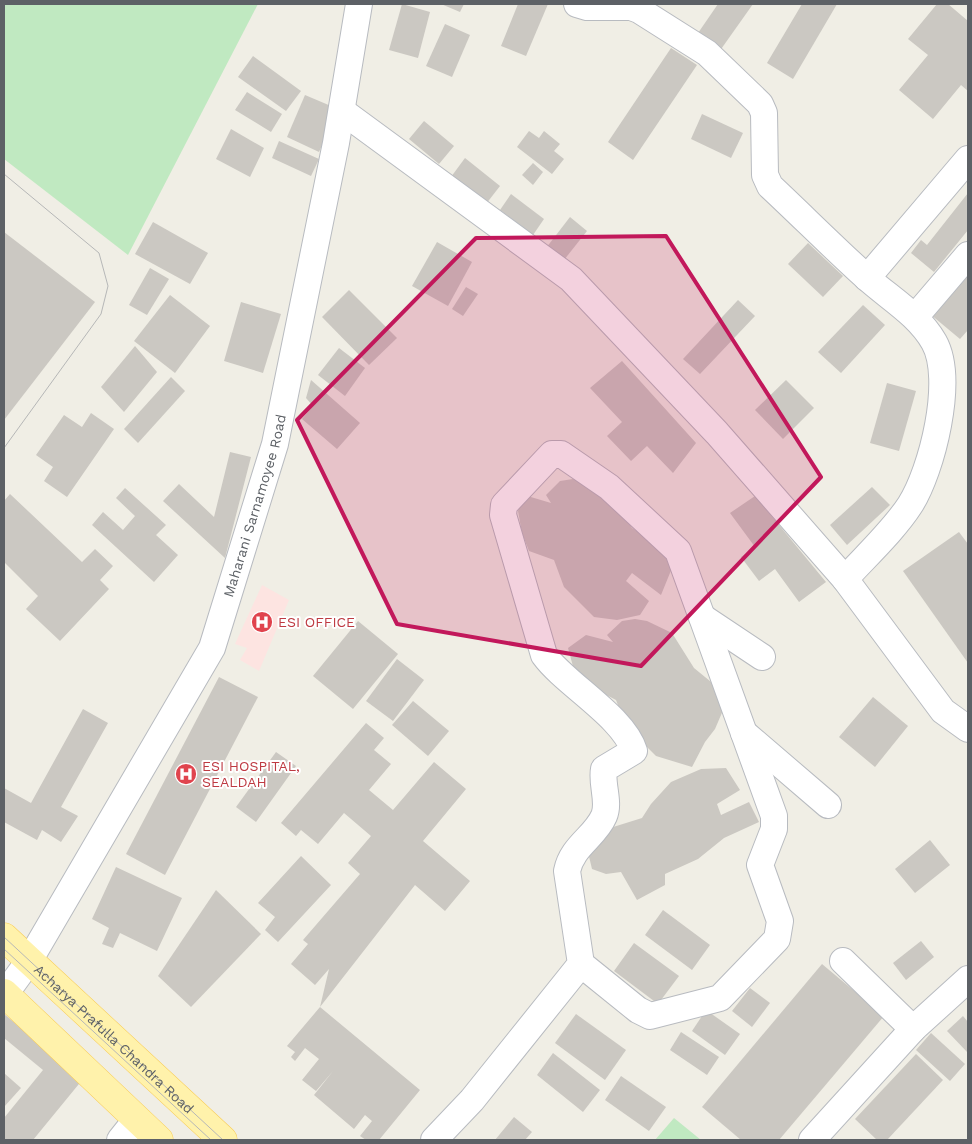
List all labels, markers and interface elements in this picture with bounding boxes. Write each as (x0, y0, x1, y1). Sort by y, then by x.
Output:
street label: Maharani Sarnamoyee Road (220, 413, 289, 599)
hospital icon: ESI OFFICE (250, 610, 274, 634)
place label: ESI OFFICE (278, 614, 355, 630)
place label: ESI HOSPITAL, SEALDAH (202, 758, 300, 790)
hospital icon: ESI HOSPITAL, SEALDAH (174, 762, 198, 786)
street label: Acharya Prafulla Chandra Road (31, 961, 197, 1117)

